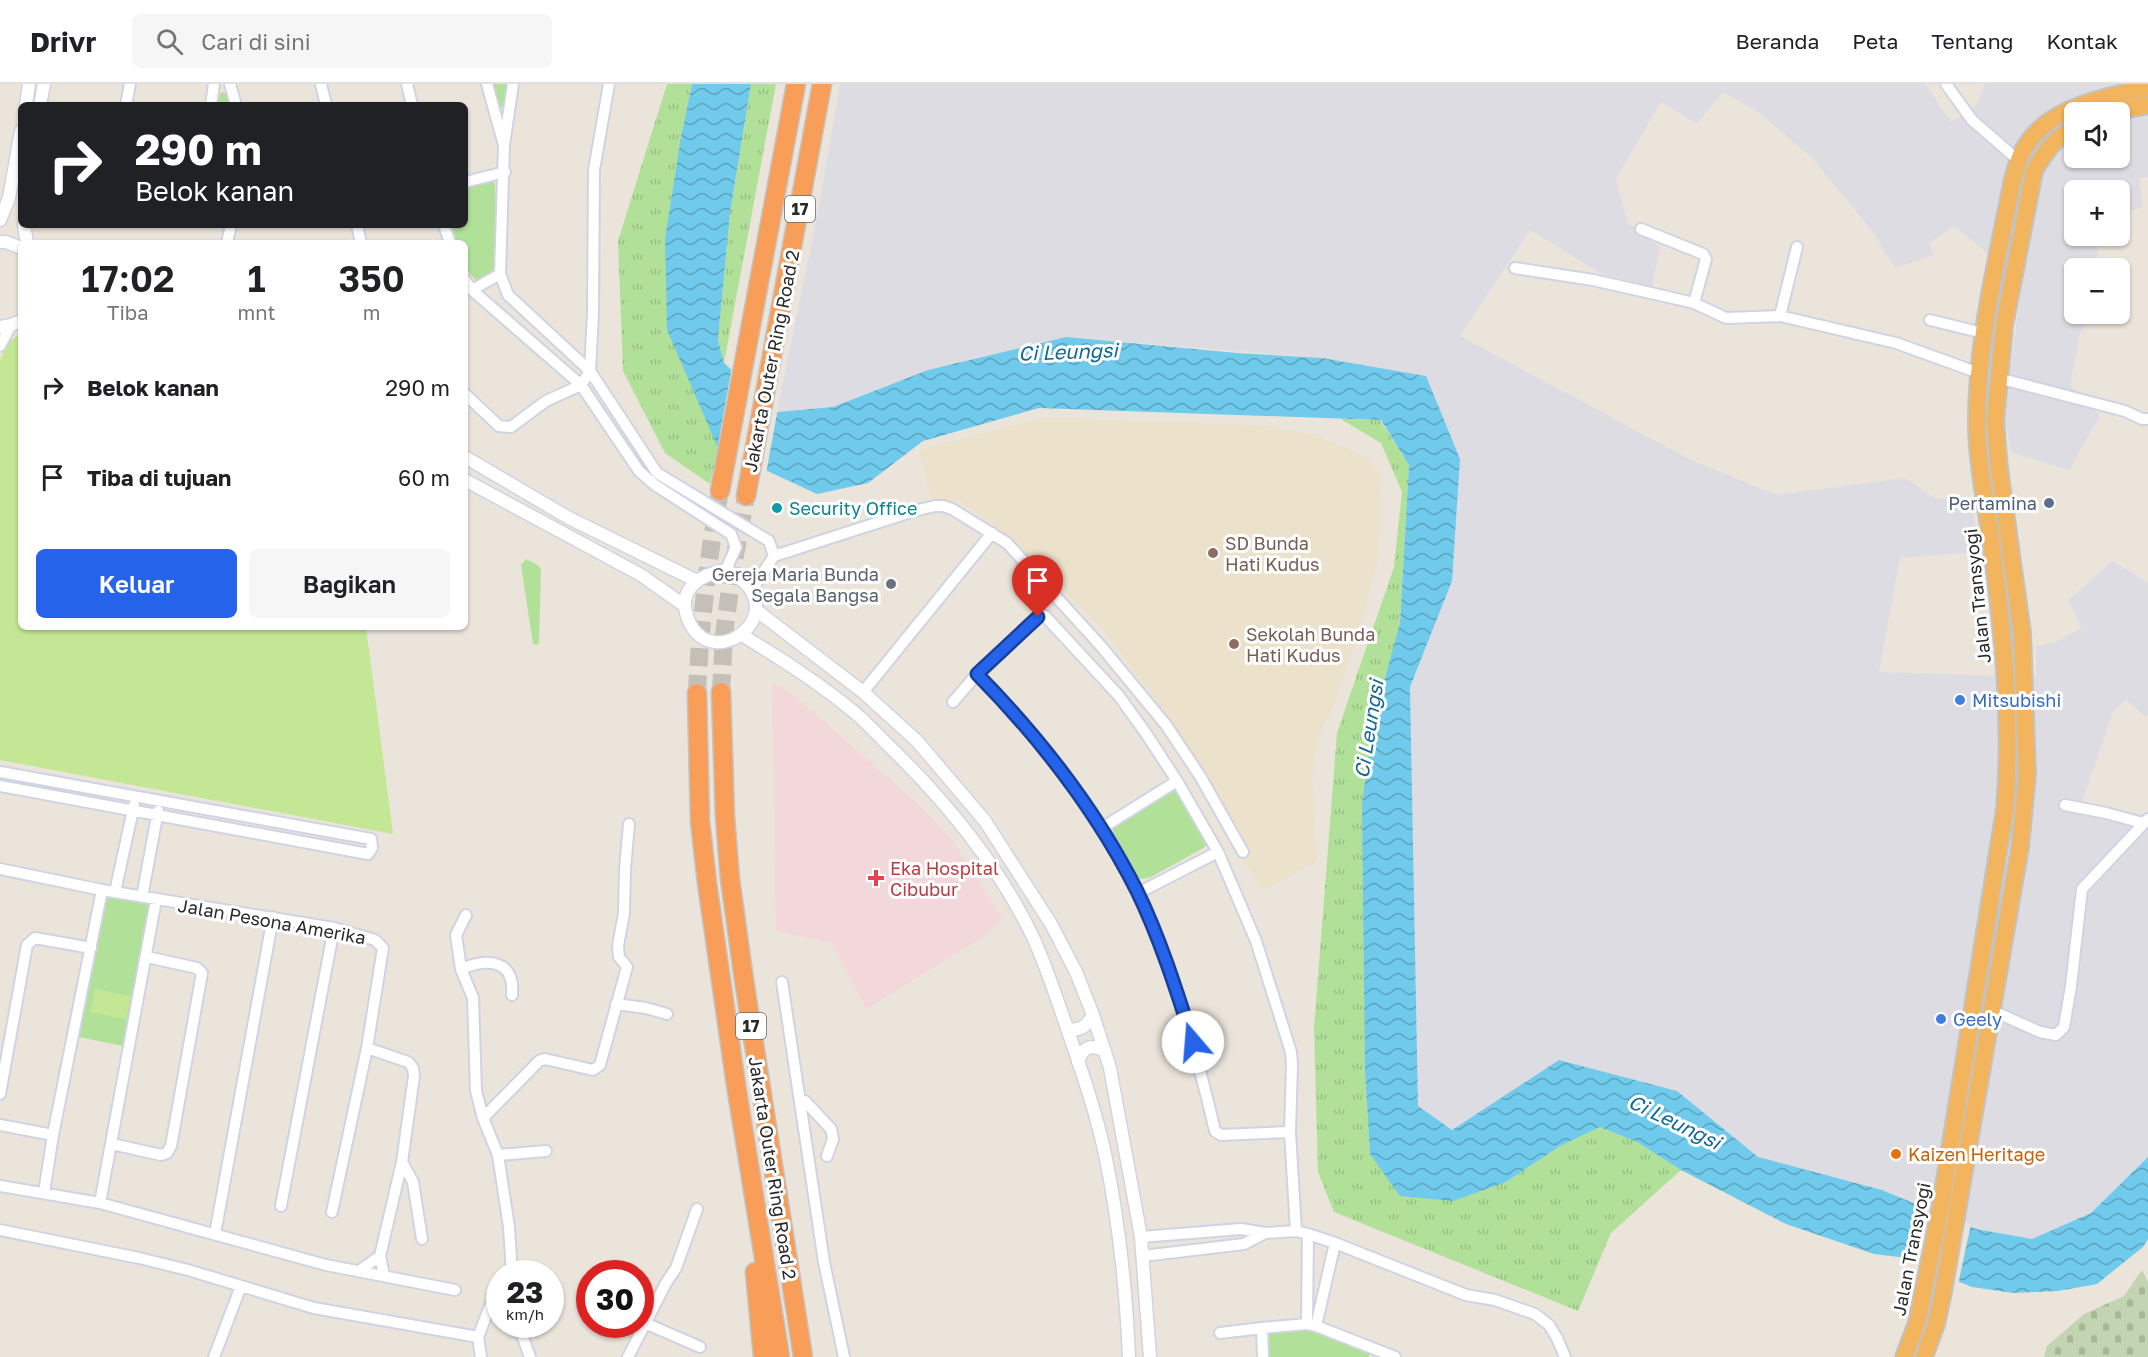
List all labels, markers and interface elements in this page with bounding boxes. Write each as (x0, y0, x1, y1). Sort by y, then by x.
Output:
search box (132, 14, 552, 68)
text: Drivr (30, 25, 96, 58)
icon: search (153, 25, 186, 58)
text: Cari di sini (201, 28, 311, 55)
text: Beranda (1736, 28, 1819, 54)
text: Peta (1852, 28, 1898, 54)
text: Tentang (1931, 28, 2013, 54)
text: Kontak (2046, 28, 2118, 54)
map controls (2064, 102, 2130, 324)
button: sound (2064, 102, 2130, 168)
text: 290 m (135, 124, 262, 174)
icon: right (36, 126, 114, 204)
text: Belok kanan (135, 175, 294, 207)
button: + (2064, 180, 2130, 246)
road number: 17 (785, 196, 815, 222)
street label: Jakarta Outer Ring Road 2 (739, 248, 803, 474)
text: 17:02 (81, 257, 174, 300)
text: 1 (247, 257, 266, 300)
text: 350 (339, 257, 405, 300)
button: − (2064, 258, 2130, 324)
text: Tiba (107, 300, 148, 324)
text: mnt (238, 300, 275, 324)
text: m (363, 300, 381, 324)
water label: Ci Leungsi (1018, 337, 1121, 366)
icon: right (36, 371, 69, 404)
text: Belok kanan (87, 374, 219, 401)
text: 290 m (385, 374, 450, 401)
icon: arrive (36, 461, 69, 494)
text: Tiba di tujuan (87, 464, 231, 491)
text: 60 m (398, 464, 450, 491)
place label: Pertamina (1948, 492, 2037, 514)
marker: Pertamina (2042, 496, 2056, 510)
place label: Security Office (789, 497, 917, 519)
marker: Security Office (770, 501, 784, 515)
street label: Jalan Transyogi (1959, 528, 1995, 664)
place label: SD Bunda Hati Kudus (1225, 532, 1320, 575)
marker: SD Bunda Hati Kudus (1206, 546, 1220, 560)
button: Keluar (36, 549, 237, 618)
button: Bagikan (249, 549, 450, 618)
pin (1012, 555, 1063, 617)
place label: Gereja Maria Bunda Segala Bangsa (712, 563, 879, 606)
icon: arrive (1021, 564, 1054, 597)
marker: Gereja Maria Bunda Segala Bangsa (884, 577, 898, 591)
place label: Sekolah Bunda Hati Kudus (1246, 623, 1375, 666)
marker: Sekolah Bunda Hati Kudus (1227, 637, 1241, 651)
water label: Ci Leungsi (1348, 675, 1389, 780)
place label: Mitsubishi (1972, 689, 2061, 711)
marker: Mitsubishi (1953, 693, 1967, 707)
place label: Eka Hospital Cibubur (890, 857, 999, 900)
marker: Eka Hospital Cibubur (867, 869, 885, 887)
street label: Jalan Pesona Amerika (176, 894, 368, 948)
place label: Geely (1953, 1008, 2002, 1030)
position arrow (1161, 1010, 1225, 1074)
marker: Geely (1934, 1012, 1948, 1026)
road number: 17 (736, 1013, 766, 1039)
street label: Jakarta Outer Ring Road 2 (744, 1055, 802, 1281)
water label: Ci Leungsi (1625, 1088, 1727, 1156)
place label: Kaizen Heritage (1908, 1143, 2045, 1165)
marker: Kaizen Heritage (1889, 1147, 1903, 1161)
street label: Jalan Transyogi (1887, 1181, 1935, 1317)
speed limit sign: 30 (576, 1260, 654, 1338)
text: 23 (507, 1274, 543, 1310)
text: km/h (506, 1305, 544, 1323)

